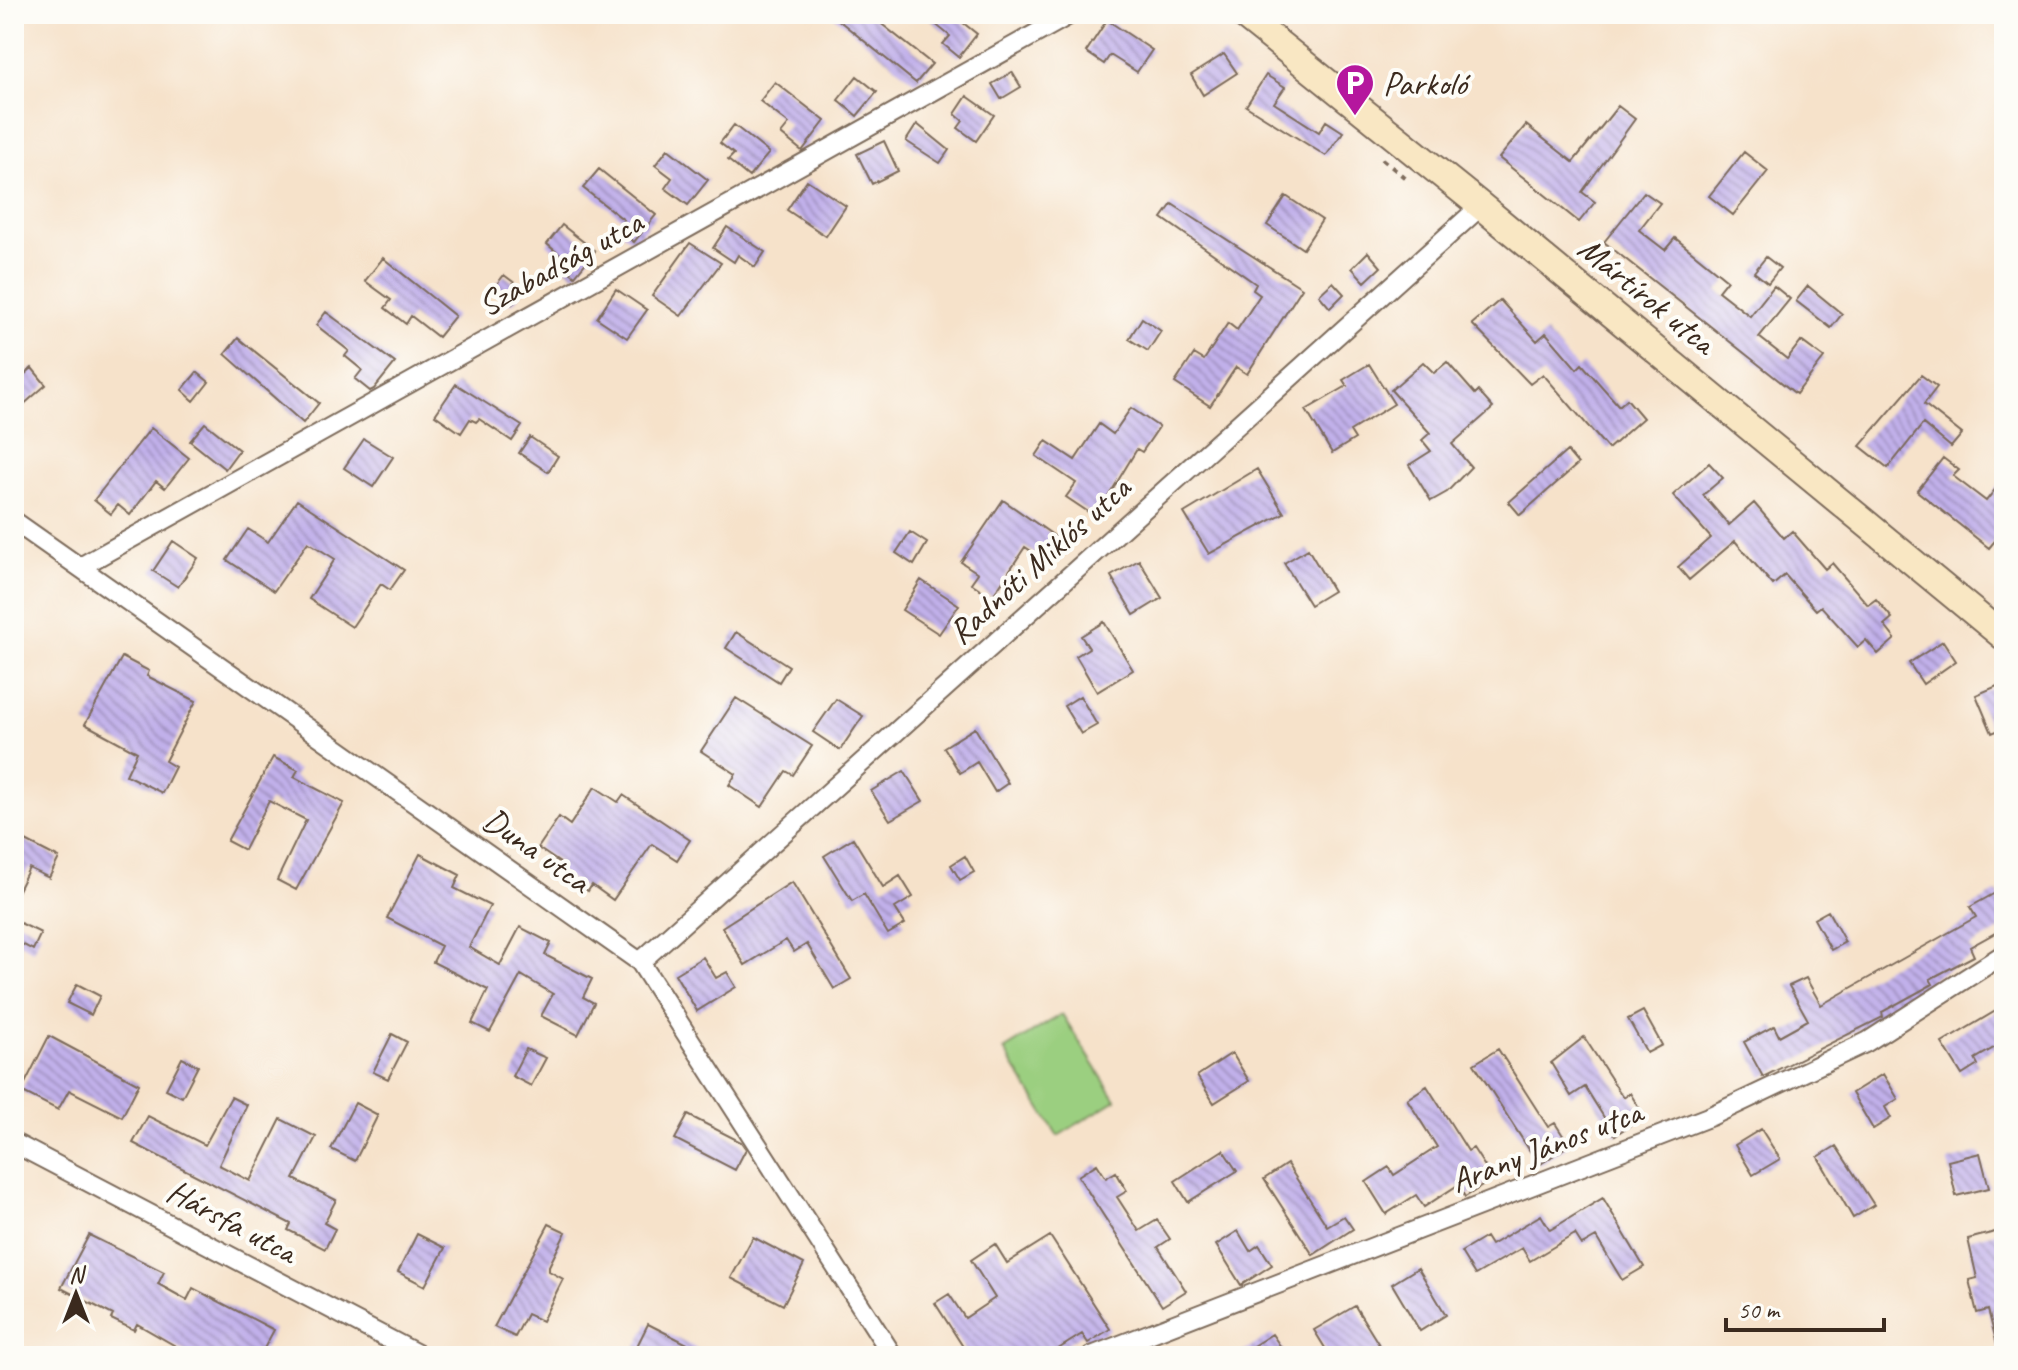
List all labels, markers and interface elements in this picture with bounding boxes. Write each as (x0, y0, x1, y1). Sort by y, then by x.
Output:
parking icon: Parkoló (1334, 62, 1376, 117)
place label: Parkoló (1383, 62, 1472, 105)
street label: Szabadság utca (470, 199, 652, 326)
street label: Mártírok utca (1570, 227, 1727, 365)
street label: Radnóti Miklós utca (939, 465, 1141, 653)
street label: Duna utca (475, 798, 601, 903)
street label: Arany János utca (1444, 1089, 1650, 1202)
street label: Hársfa utca (160, 1169, 307, 1274)
north arrow (36, 1254, 116, 1334)
text: N (69, 1261, 86, 1289)
scale bar (1726, 1282, 1884, 1332)
text: 50 m (1738, 1295, 1781, 1325)

